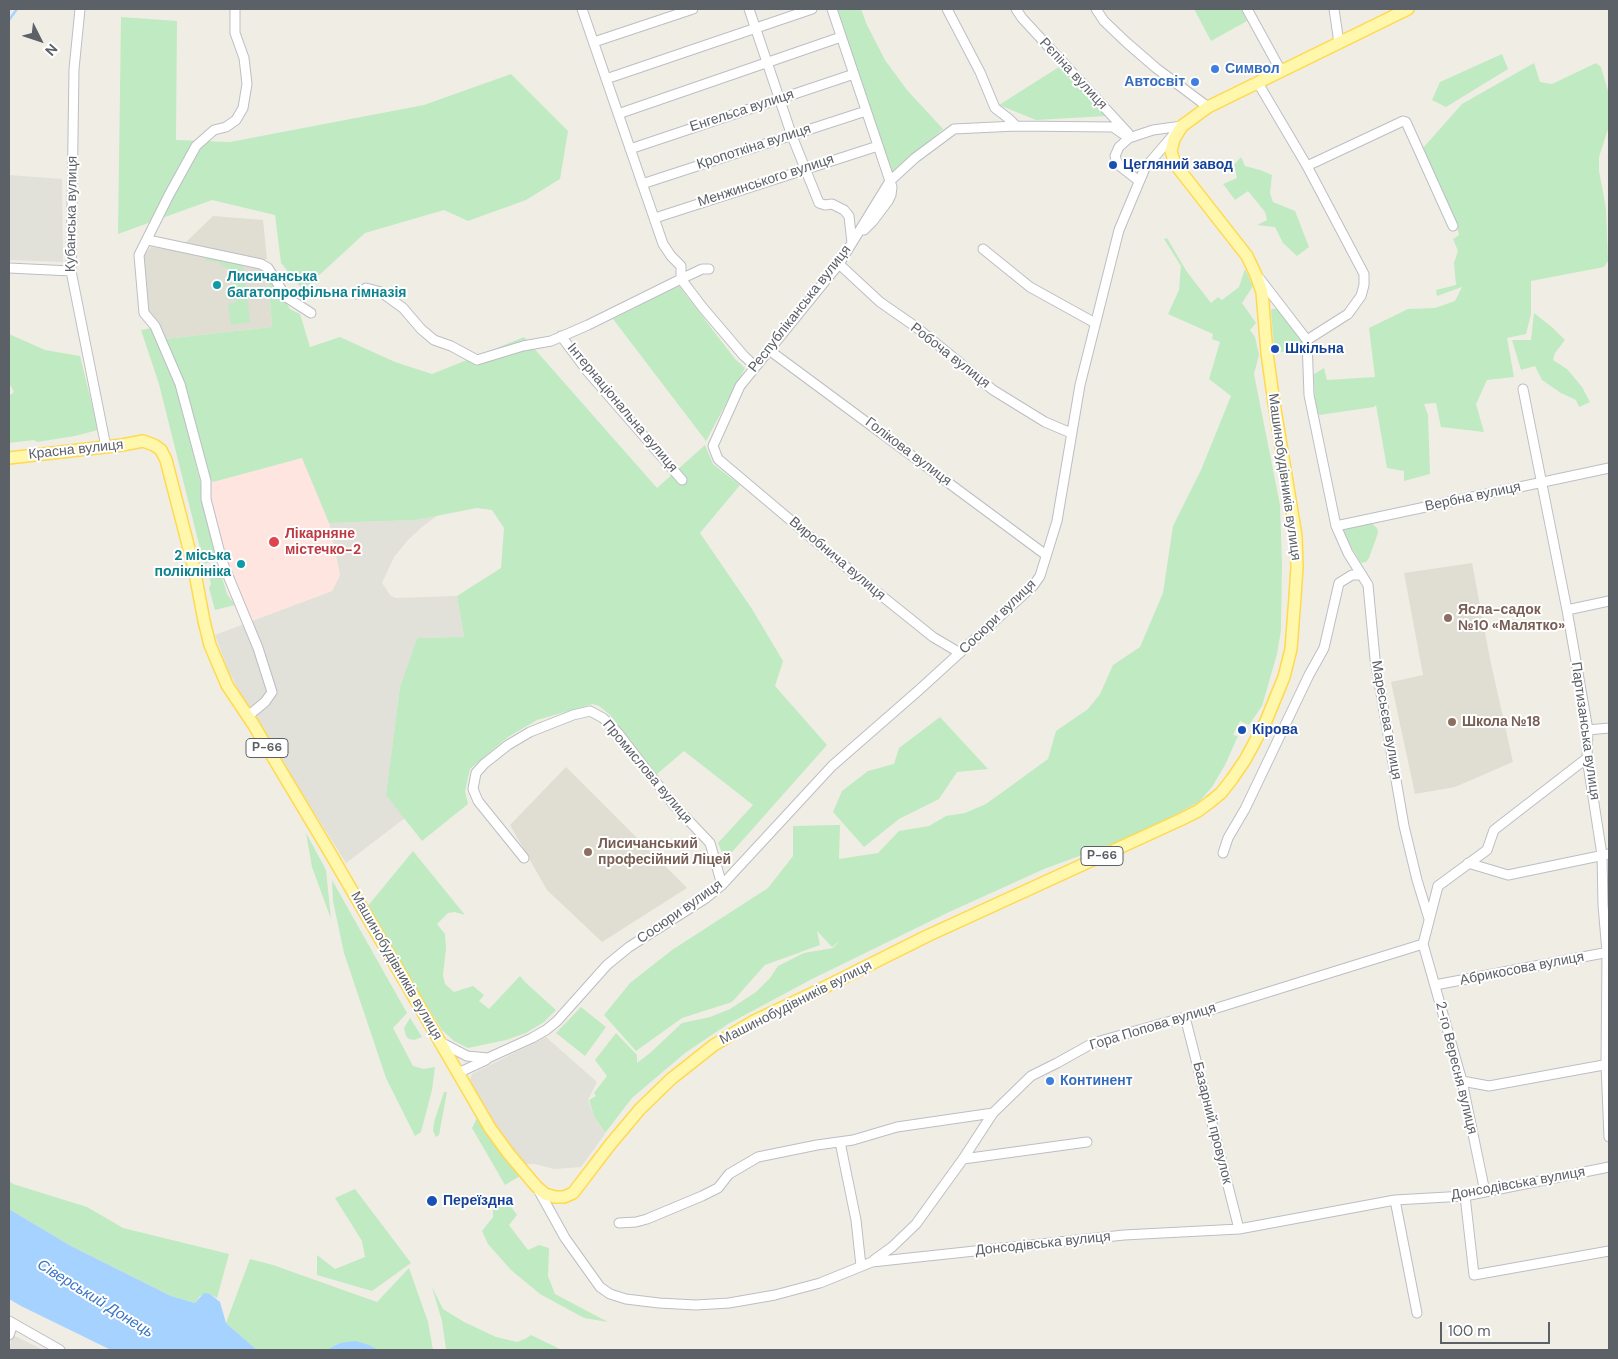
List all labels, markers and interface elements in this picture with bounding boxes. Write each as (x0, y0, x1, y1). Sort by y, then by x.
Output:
north arrow (15, 15, 65, 65)
street label: Рєпіна вулиця (1036, 35, 1110, 113)
text: N (41, 40, 61, 60)
place label: Символ (1225, 61, 1280, 77)
marker: Символ (1209, 63, 1221, 75)
place label: Автосвіт (1124, 74, 1185, 90)
marker: Автосвіт (1189, 76, 1201, 88)
street label: Енгельса вулиця (688, 86, 796, 136)
street label: Кропоткіна вулиця (695, 121, 813, 173)
street label: Менжинського вулиця (696, 151, 836, 211)
street label: Кубанська вулиця (63, 156, 81, 272)
place label: Цегляний завод (1123, 157, 1233, 173)
marker: Цегляний завод (1107, 159, 1119, 171)
street label: Республіканська вулиця (745, 242, 855, 376)
place label: Лисичанська багатопрофільна гімназія (227, 269, 407, 302)
marker: Лисичанська багатопрофільна гімназія (211, 279, 223, 291)
street label: Робоча вулиця (907, 320, 993, 392)
street label: Інтернаціональна вулиця (563, 340, 681, 476)
place label: Шкільна (1285, 341, 1344, 357)
marker: Шкільна (1269, 343, 1281, 355)
street label: Машинобудівників вулиця (1264, 392, 1304, 562)
street label: Голікова вулиця (862, 414, 954, 490)
street label: Красна вулиця (28, 437, 124, 463)
street label: Вербна вулиця (1424, 479, 1522, 515)
street label: Виробнича вулиця (785, 514, 889, 604)
place label: Лікарняне містечко-2 (285, 526, 361, 558)
marker: Лікарняне містечко-2 (267, 535, 281, 549)
place label: 2 міська поліклініка (154, 548, 231, 580)
marker: 2 міська поліклініка (235, 558, 247, 570)
street label: Сосюри вулиця (956, 576, 1040, 658)
place label: Ясла-садок №10 «Малятко» (1458, 602, 1565, 634)
marker: Ясла-садок №10 «Малятко» (1442, 612, 1454, 624)
street label: Маресьєва вулиця (1367, 659, 1405, 781)
street label: Партизанська вулиця (1567, 661, 1603, 801)
place label: Школа №18 (1462, 714, 1541, 730)
marker: Школа №18 (1446, 716, 1458, 728)
street label: Промислова вулиця (599, 717, 695, 827)
place label: Кірова (1252, 722, 1298, 738)
marker: Кірова (1236, 724, 1248, 736)
road number: Р-66 (246, 738, 288, 758)
place label: Лисичанський професійний Ліцей (598, 836, 731, 869)
marker: Лисичанський професійний Ліцей (582, 846, 594, 858)
road number: Р-66 (1081, 846, 1123, 866)
street label: Сосюри вулиця (634, 876, 726, 948)
street label: Машинобудівників вулиця (347, 889, 445, 1043)
street label: Абрикосова вулиця (1458, 949, 1586, 989)
street label: Машинобудівників вулиця (717, 957, 875, 1049)
street label: Гора Попова вулиця (1088, 1000, 1218, 1054)
street label: 2-го Вересня вулиця (1431, 1000, 1481, 1136)
street label: Базарний провулок (1189, 1060, 1235, 1186)
place label: Континент (1060, 1073, 1133, 1089)
marker: Континент (1044, 1075, 1056, 1087)
street label: Донсодівська вулиця (1450, 1164, 1586, 1204)
place label: Переїздна (443, 1193, 513, 1209)
marker: Переїздна (425, 1194, 439, 1208)
street label: Донсодівська вулиця (974, 1229, 1112, 1259)
water label: Сіверський Донець (34, 1256, 156, 1342)
scale bar (1443, 1312, 1553, 1344)
text: 100 m (1448, 1321, 1491, 1341)

